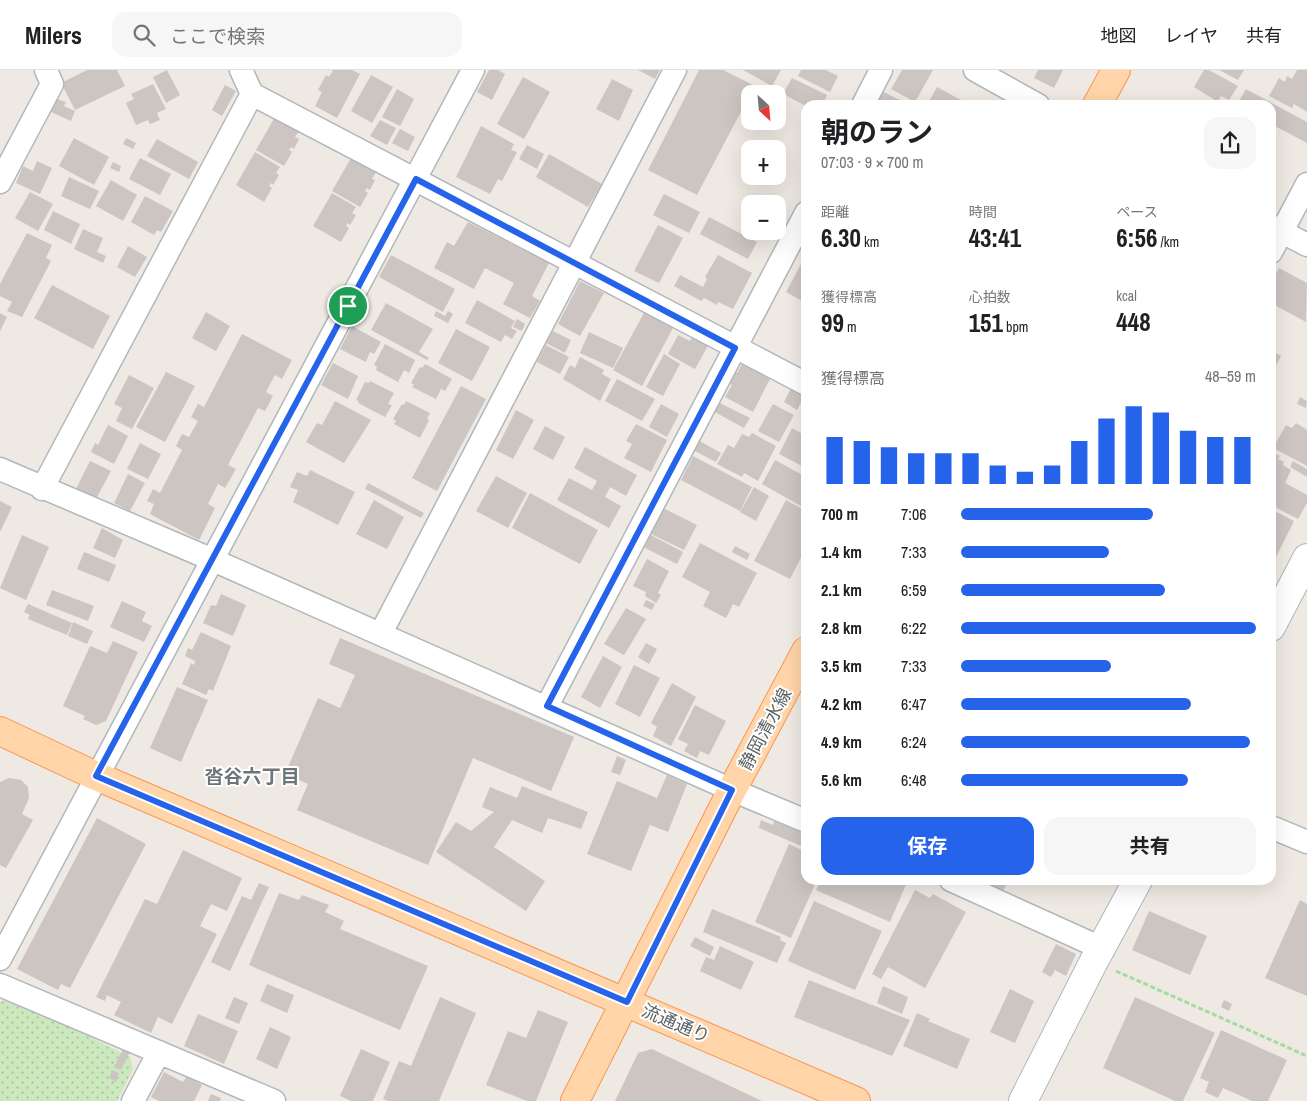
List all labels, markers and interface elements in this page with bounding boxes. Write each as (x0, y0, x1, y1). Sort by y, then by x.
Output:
search box (112, 12, 462, 57)
text: Milers (25, 19, 82, 51)
icon: search (130, 21, 158, 49)
text: ここで検索 (170, 23, 265, 49)
text: 地図 (1101, 23, 1137, 48)
text: レイヤ (1165, 23, 1218, 48)
text: 共有 (1246, 23, 1282, 48)
north arrow (741, 85, 786, 130)
map controls (741, 85, 786, 240)
text: 朝のラン (821, 113, 933, 151)
button: share (1204, 117, 1256, 169)
button: + (741, 140, 786, 185)
text: 07:03 · 9 × 700 m (821, 151, 924, 173)
button: − (741, 195, 786, 240)
text: 距離 (821, 203, 849, 221)
text: 時間 (969, 203, 997, 221)
text: ペース (1116, 203, 1158, 221)
text: 6.30 (821, 221, 861, 255)
text: 43:41 (969, 221, 1021, 255)
text: 6:56 (1116, 221, 1157, 255)
text: km (861, 233, 879, 251)
text: /km (1157, 233, 1179, 251)
pin (327, 285, 369, 327)
text: kcal (1116, 287, 1137, 305)
text: 獲得標高 (821, 288, 877, 306)
text: 心拍数 (969, 288, 1011, 306)
icon: arrive (334, 292, 362, 320)
text: 448 (1116, 305, 1151, 339)
text: 99 (821, 306, 844, 340)
text: 151 (969, 306, 1003, 340)
text: m (844, 318, 857, 336)
text: bpm (1003, 318, 1028, 336)
text: 48–59 m (1205, 365, 1256, 387)
text: 獲得標高 (821, 367, 885, 389)
text: 700 m (821, 503, 858, 525)
text: 7:06 (901, 503, 927, 525)
text: 1.4 km (821, 541, 862, 563)
text: 7:33 (901, 541, 927, 563)
text: 2.1 km (821, 579, 862, 601)
text: 6:59 (901, 579, 927, 601)
text: 2.8 km (821, 617, 862, 639)
text: 6:22 (901, 617, 927, 639)
text: 3.5 km (821, 655, 862, 677)
text: 7:33 (901, 655, 927, 677)
street label: 静岡清水線 (733, 683, 797, 775)
text: 4.2 km (821, 693, 862, 715)
text: 6:47 (901, 693, 927, 715)
text: 4.9 km (821, 731, 862, 753)
text: 6:24 (901, 731, 927, 753)
district label: 沓谷六丁目 (204, 763, 300, 789)
text: 5.6 km (821, 769, 862, 791)
text: 6:48 (901, 769, 927, 791)
button: 保存 (821, 817, 1034, 875)
button: 共有 (1044, 817, 1256, 875)
street label: 流通通り (638, 997, 714, 1049)

